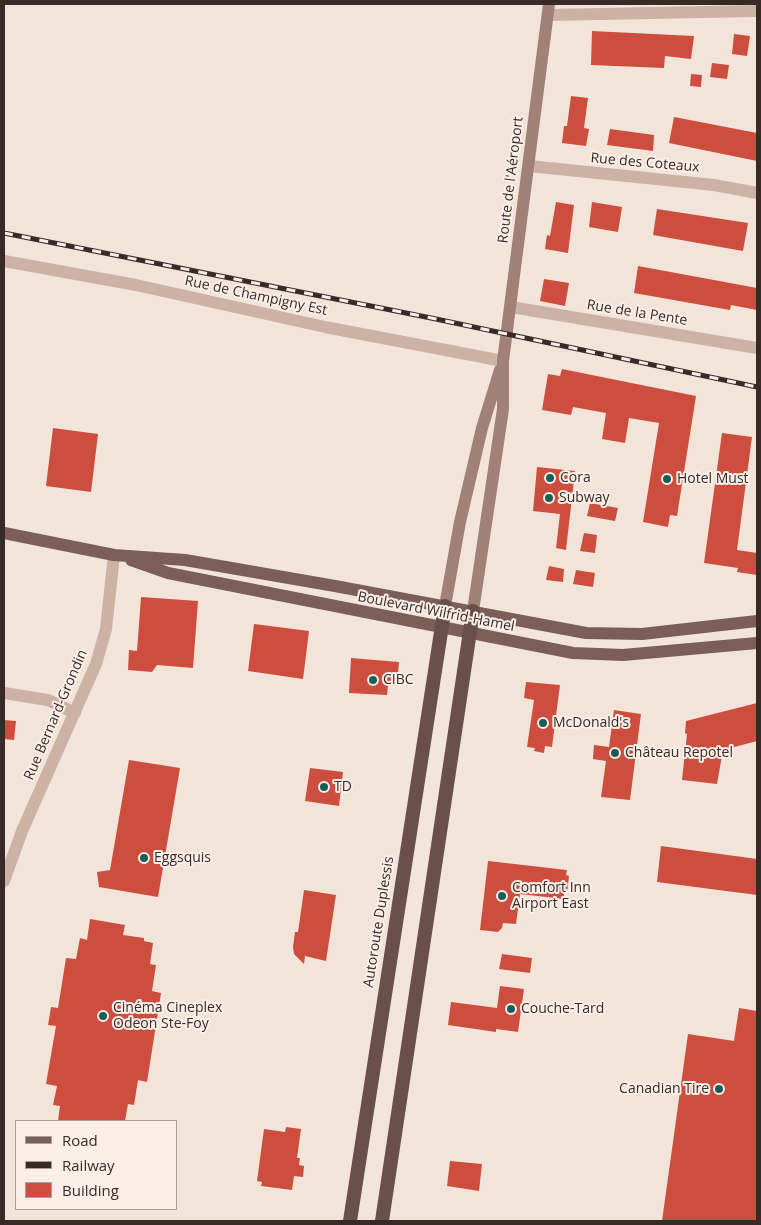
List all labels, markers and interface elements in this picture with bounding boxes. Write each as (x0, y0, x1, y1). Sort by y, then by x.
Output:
street label: Route de l'Aéroport (495, 116, 527, 244)
street label: Rue des Coteaux (590, 150, 700, 176)
street label: Rue de Champigny Est (183, 273, 329, 319)
street label: Rue de la Pente (586, 297, 688, 329)
place label: Cora (560, 470, 591, 486)
place label: Hotel Must (677, 471, 749, 487)
marker: Cora (544, 472, 556, 484)
marker: Hotel Must (661, 473, 673, 485)
place label: Subway (559, 490, 609, 506)
marker: Subway (543, 492, 555, 504)
street label: Boulevard Wilfrid-Hamel (356, 589, 516, 635)
street label: Rue Bernard-Grondin (21, 647, 91, 783)
place label: CIBC (383, 672, 414, 688)
marker: CIBC (367, 674, 379, 686)
place label: McDonald's (553, 715, 629, 731)
marker: McDonald's (537, 717, 549, 729)
place label: Château Repotel (625, 745, 733, 761)
marker: Château Repotel (609, 747, 621, 759)
place label: TD (334, 779, 352, 795)
marker: TD (318, 781, 330, 793)
place label: Eggsquis (154, 850, 211, 866)
marker: Eggsquis (138, 852, 150, 864)
street label: Autoroute Duplessis (360, 855, 398, 989)
place label: Comfort Inn Airport East (512, 880, 591, 912)
marker: Comfort Inn Airport East (496, 890, 508, 902)
place label: Cinéma Cineplex Odeon Ste-Foy (113, 1000, 222, 1032)
place label: Couche-Tard (521, 1001, 604, 1017)
marker: Couche-Tard (505, 1003, 517, 1015)
marker: Cinéma Cineplex Odeon Ste-Foy (97, 1010, 109, 1022)
place label: Canadian Tire (619, 1081, 709, 1097)
marker: Canadian Tire (713, 1083, 725, 1095)
legend (15, 1120, 178, 1210)
text: Road (62, 1130, 98, 1150)
text: Railway (62, 1155, 115, 1175)
text: Building (62, 1180, 119, 1200)

